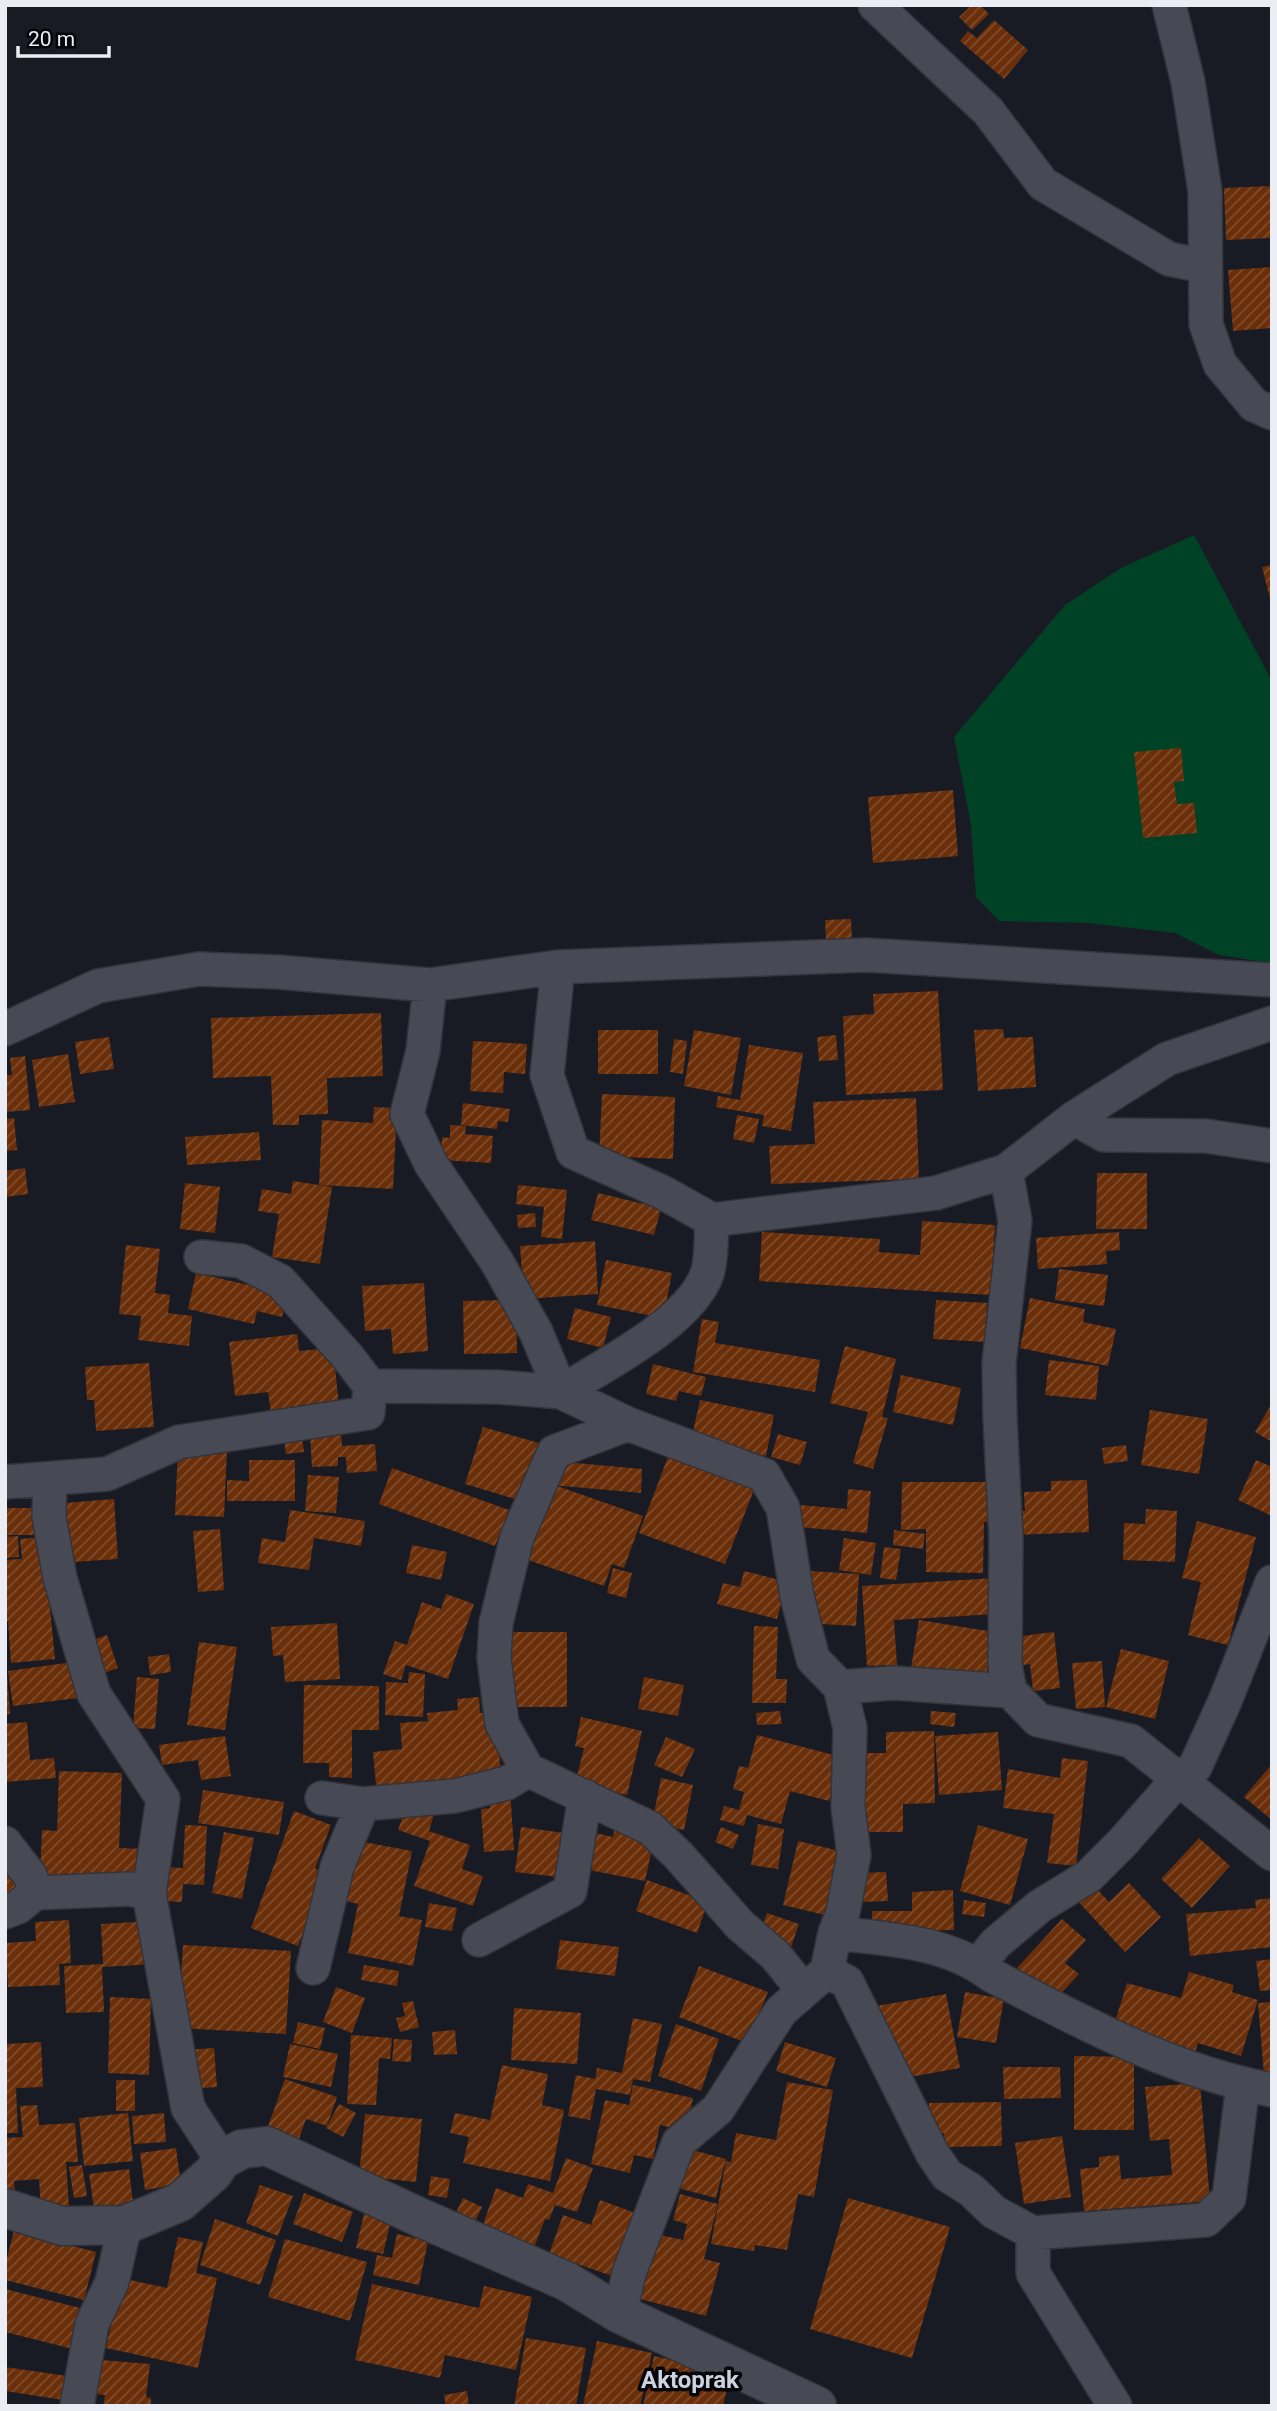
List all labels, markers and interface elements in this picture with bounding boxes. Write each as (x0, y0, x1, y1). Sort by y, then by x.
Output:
scale bar (18, 14, 108, 58)
text: 20 m (28, 27, 75, 51)
district label: Aktoprak (641, 2366, 740, 2394)

